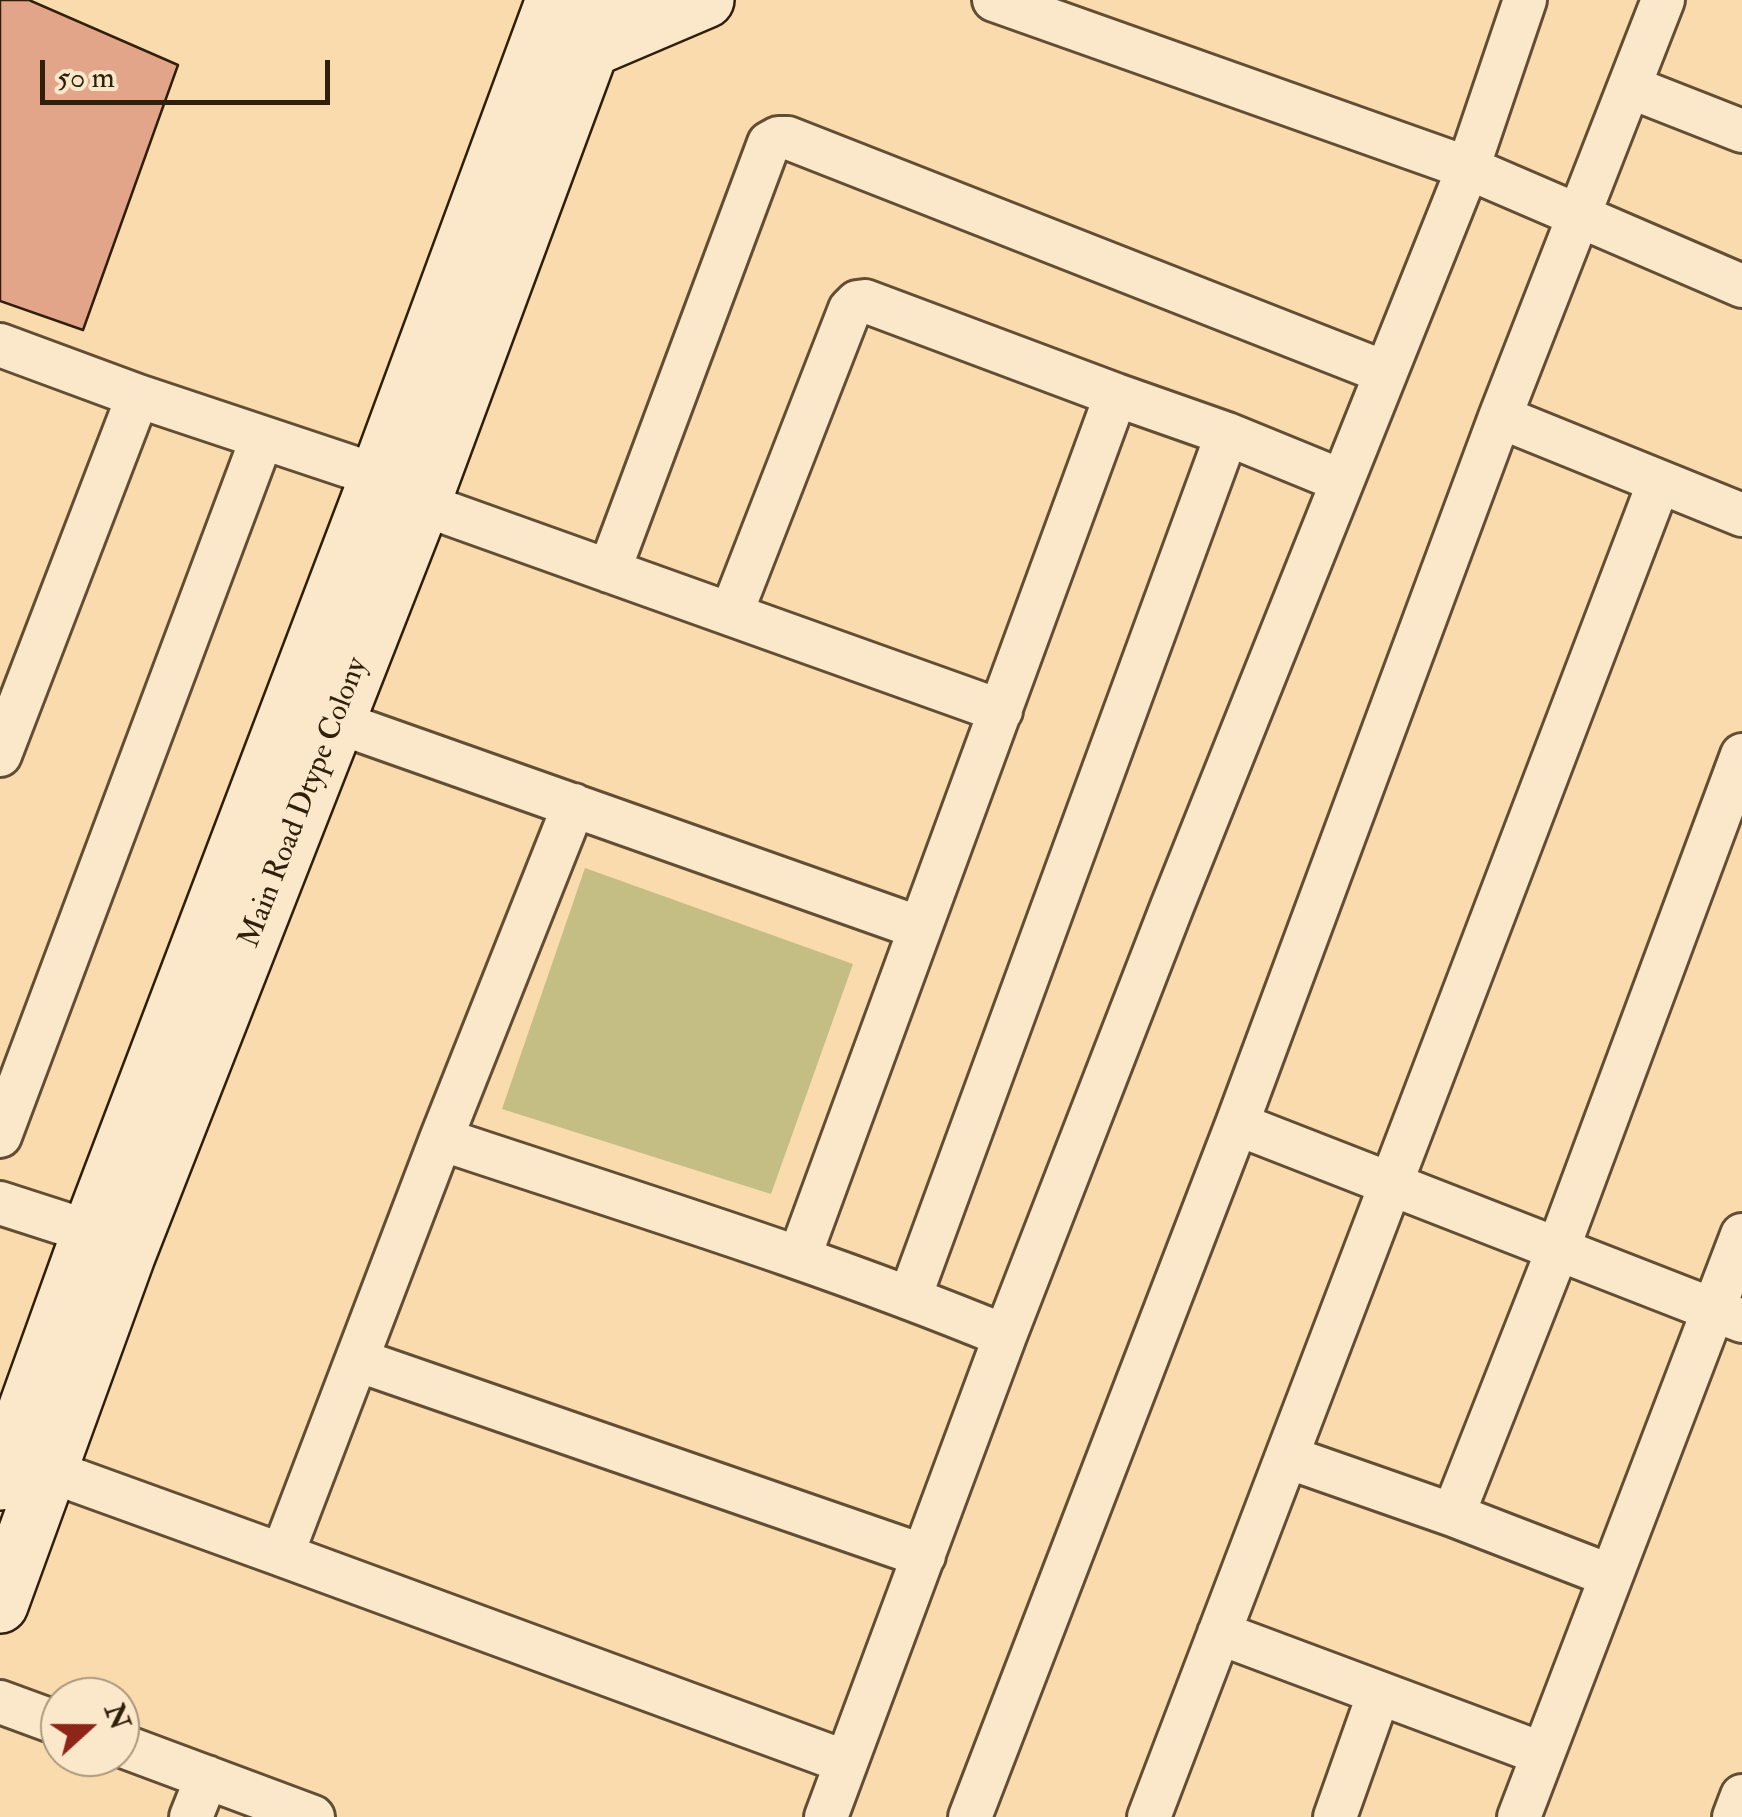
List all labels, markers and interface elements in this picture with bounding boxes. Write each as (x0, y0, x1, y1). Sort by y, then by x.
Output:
scale bar (45, 40, 335, 102)
text: 50 m (57, 59, 115, 96)
street label: Main Road Dtype Colony (233, 653, 377, 953)
north arrow (40, 1677, 140, 1777)
text: N (96, 1699, 137, 1735)

